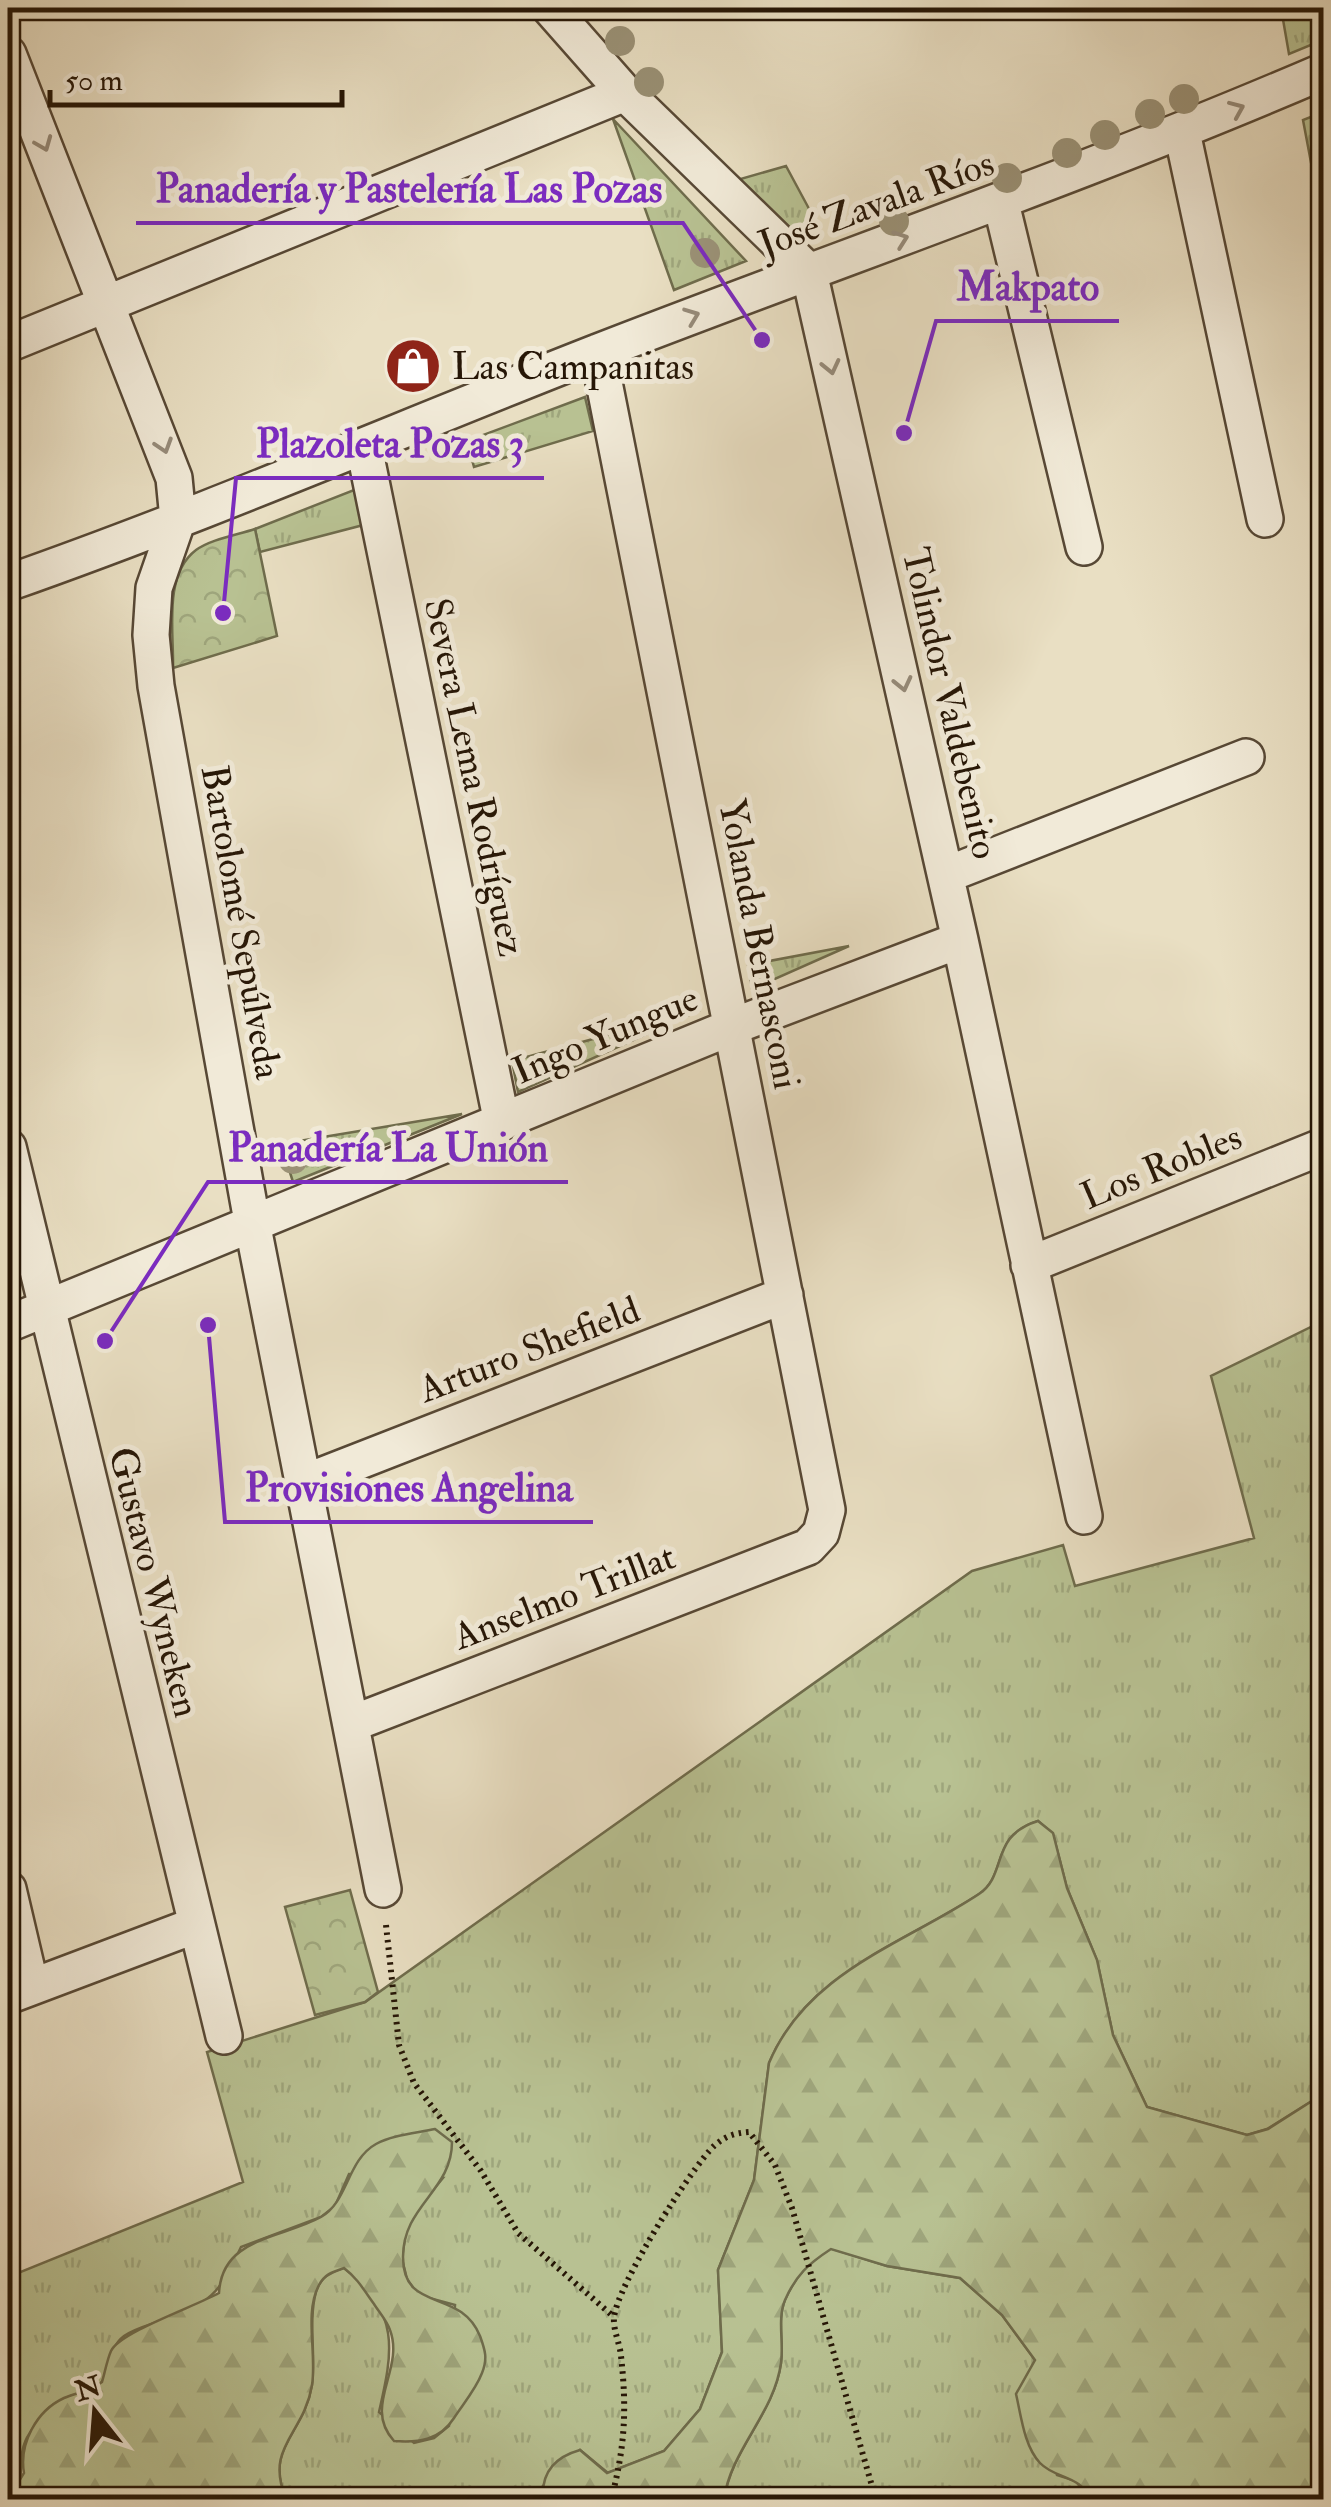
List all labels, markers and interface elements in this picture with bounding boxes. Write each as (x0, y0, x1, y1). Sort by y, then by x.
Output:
scale bar (50, 45, 342, 107)
text: 50 m (65, 62, 123, 99)
one-way arrow (1227, 101, 1245, 121)
one-way arrow (33, 134, 53, 152)
street label: José Zavala Ríos (751, 139, 1001, 269)
callout: Panadería y Pastelería Las Pozas (136, 153, 683, 223)
text: Panadería y Pastelería Las Pozas (156, 164, 662, 215)
one-way arrow (892, 230, 909, 251)
callout: Makpato (936, 251, 1119, 321)
text: Makpato (956, 262, 1099, 313)
one-way arrow (683, 308, 700, 328)
shop icon: Las Campanitas (383, 336, 443, 396)
place label: Las Campanitas (452, 343, 694, 391)
one-way arrow (819, 358, 840, 375)
callout: Plazoleta Pozas 3 (236, 408, 544, 478)
text: Plazoleta Pozas 3 (256, 419, 524, 470)
one-way arrow (153, 437, 173, 454)
street label: Tolindor Valdebenito (891, 543, 1009, 863)
street label: Severa Lema Rodríguez (413, 594, 535, 960)
one-way arrow (891, 675, 912, 692)
street label: Bartolomé Sepúlveda (190, 762, 292, 1083)
street label: Yolanda Bernasconi (707, 795, 811, 1093)
street label: Ingo Yungue (505, 974, 705, 1095)
callout: Panadería La Unión (208, 1112, 568, 1182)
street label: Los Robles (1074, 1113, 1249, 1221)
text: Panadería La Unión (228, 1123, 548, 1174)
street label: Arturo Shefield (411, 1286, 647, 1414)
street label: Gustavo Wyneken (97, 1442, 211, 1722)
callout: Provisiones Angelina (225, 1452, 593, 1522)
text: Provisiones Angelina (245, 1463, 575, 1514)
street label: Anselmo Trillat (446, 1533, 682, 1662)
north arrow (45, 2362, 145, 2462)
text: N (70, 2369, 106, 2410)

